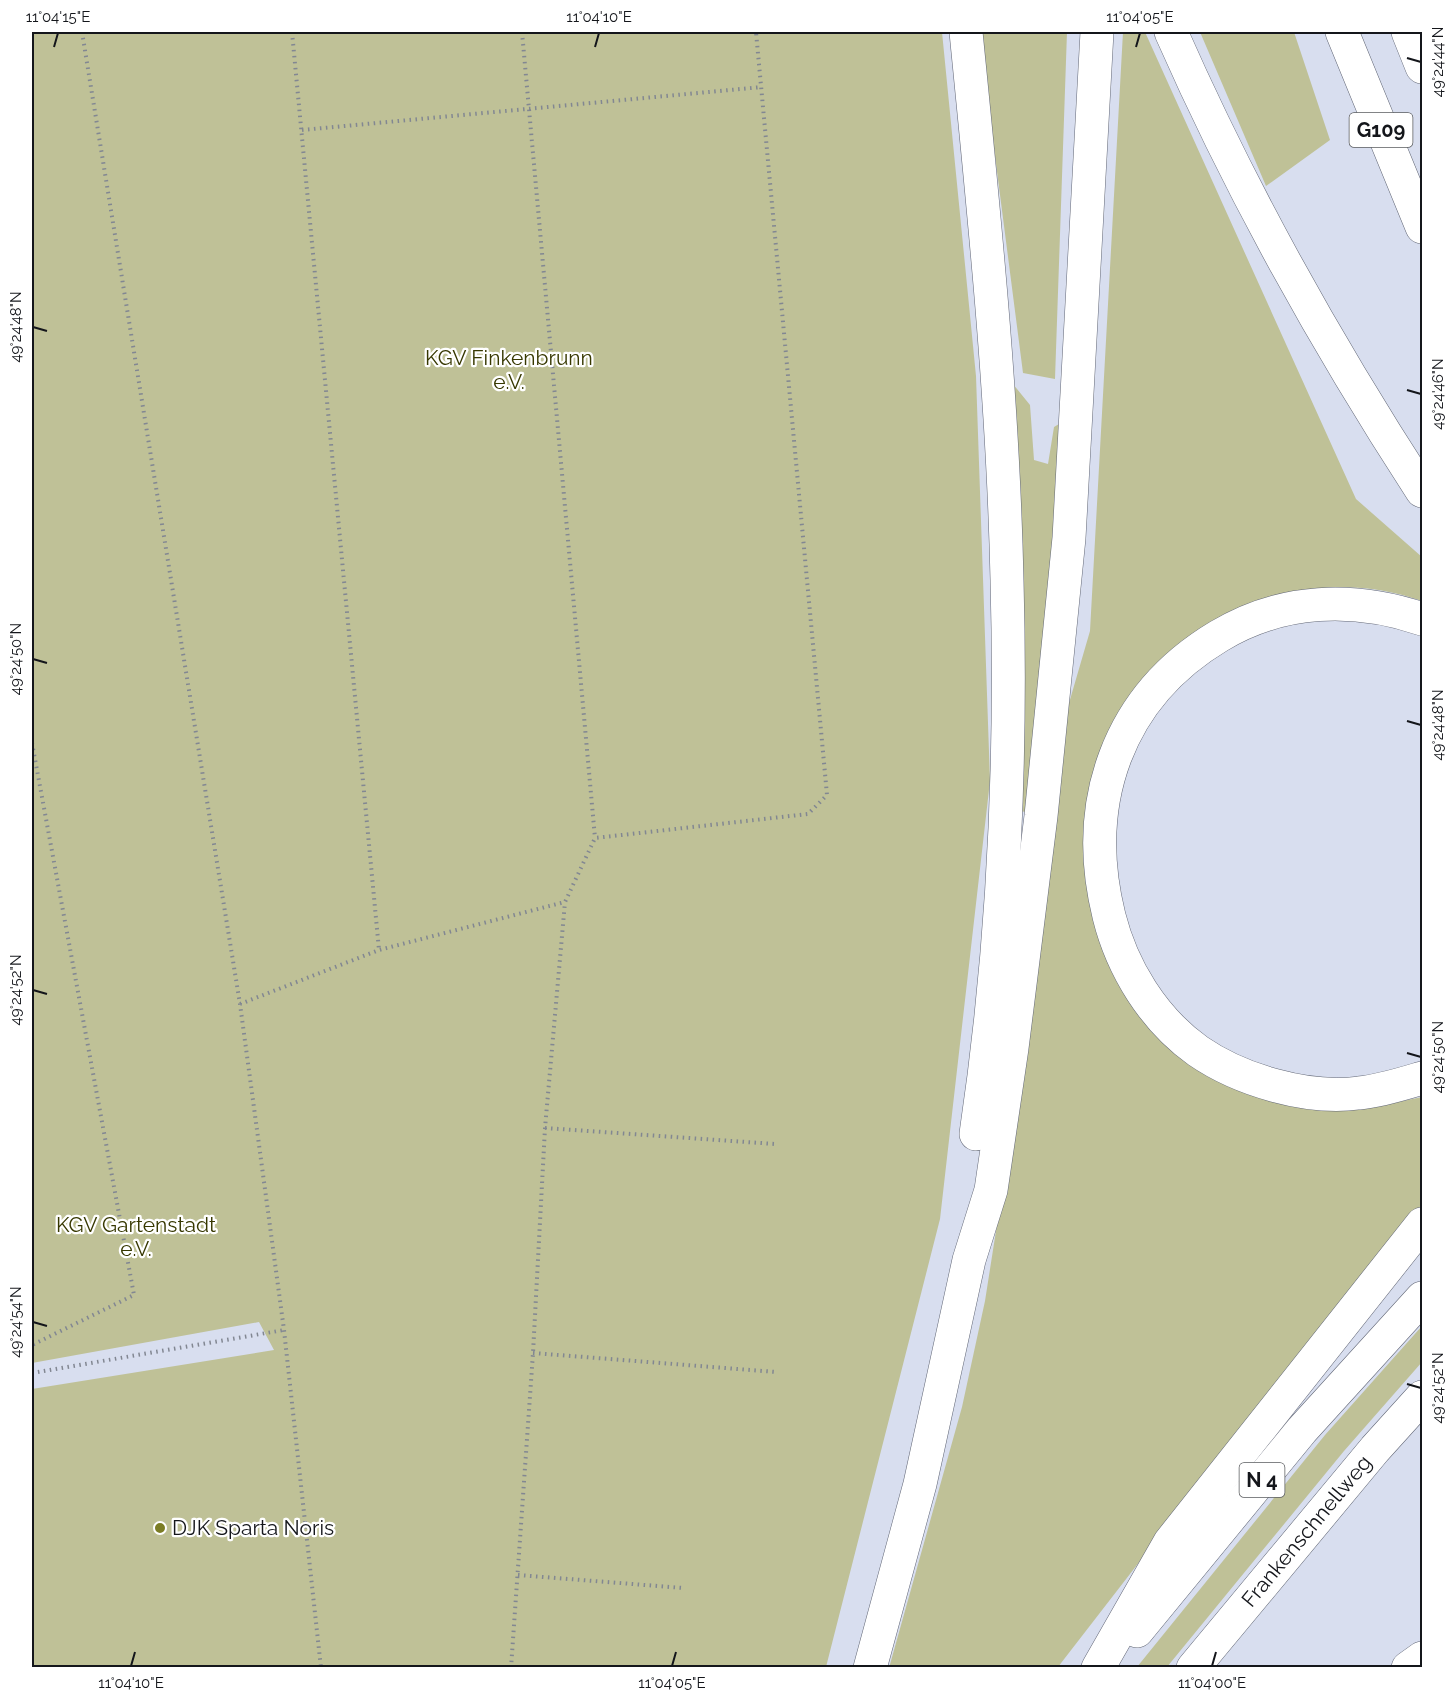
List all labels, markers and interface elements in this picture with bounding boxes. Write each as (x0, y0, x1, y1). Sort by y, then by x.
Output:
text: 11°04'15"E (26, 8, 90, 26)
text: 11°04'10"E (566, 8, 632, 26)
text: 11°04'05"E (1106, 8, 1174, 26)
text: 49°24'44"N (1429, 27, 1447, 97)
road number: G109 (1350, 113, 1412, 147)
text: 49°24'48"N (7, 291, 25, 363)
park label: KGV Finkenbrunn e.V. (425, 345, 593, 394)
text: 49°24'46"N (1429, 358, 1447, 430)
text: 49°24'50"N (7, 623, 25, 695)
text: 49°24'48"N (1429, 689, 1447, 761)
text: 49°24'52"N (7, 955, 25, 1026)
text: 49°24'50"N (1429, 1021, 1447, 1093)
park label: KGV Gartenstadt e.V. (56, 1212, 216, 1261)
text: 49°24'54"N (7, 1286, 25, 1358)
text: 49°24'52"N (1429, 1353, 1447, 1424)
street label: Frankenschnellweg (1236, 1450, 1377, 1612)
road number: N 4 (1240, 1463, 1284, 1497)
place label: DJK Sparta Noris (172, 1515, 334, 1540)
marker: DJK Sparta Noris (153, 1521, 167, 1535)
text: 11°04'10"E (98, 1674, 164, 1692)
text: 11°04'05"E (638, 1674, 706, 1692)
text: 11°04'00"E (1178, 1674, 1246, 1692)

